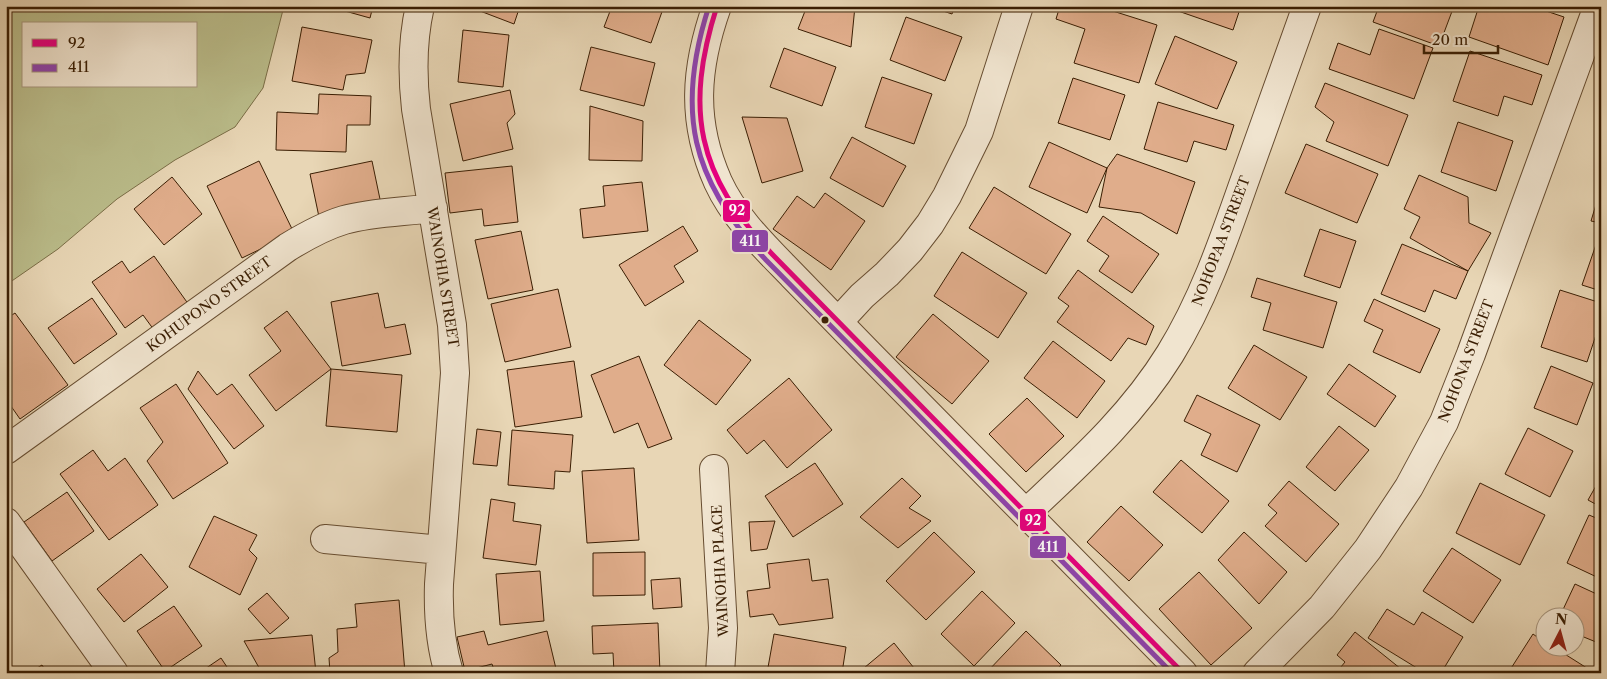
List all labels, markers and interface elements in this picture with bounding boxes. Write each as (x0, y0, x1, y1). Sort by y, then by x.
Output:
legend (22, 22, 198, 88)
scale bar (1424, 22, 1498, 54)
text: 20 m (1432, 30, 1468, 49)
text: 92 (68, 33, 85, 52)
text: 411 (68, 57, 90, 76)
street label: NOHOPAA STREET (1188, 173, 1254, 308)
line badge: 92 (722, 199, 751, 223)
text: 92 (729, 201, 745, 219)
street label: WAINOHIA STREET (423, 204, 463, 349)
line badge: 411 (731, 229, 769, 253)
text: 411 (740, 232, 761, 250)
street label: KOHUPONO STREET (143, 252, 276, 356)
street label: NOHONA STREET (1434, 297, 1498, 425)
unlabelled marker (820, 315, 830, 325)
street label: WAINOHIA PLACE (708, 504, 733, 639)
line badge: 92 (1019, 508, 1047, 532)
text: 92 (1025, 511, 1041, 529)
line badge: 411 (1029, 535, 1067, 559)
text: 411 (1038, 538, 1059, 556)
north arrow (1534, 606, 1584, 656)
text: N (1554, 609, 1568, 629)

